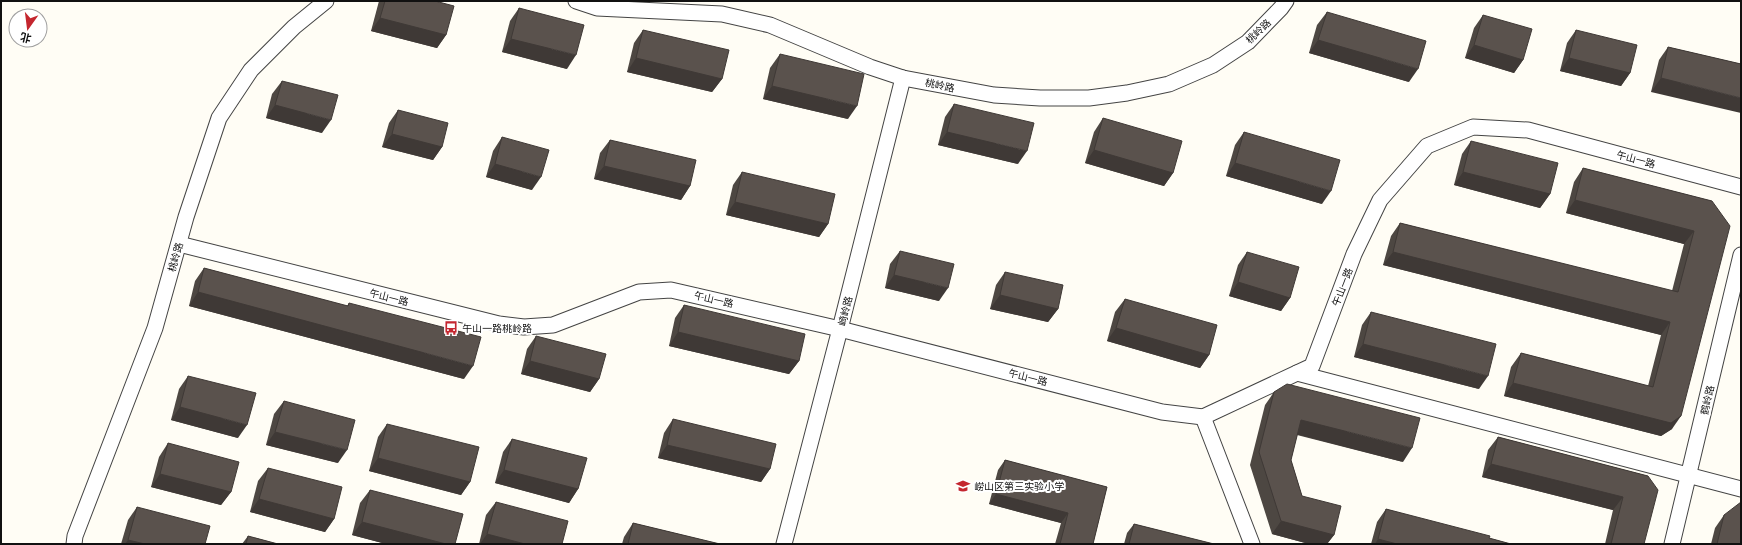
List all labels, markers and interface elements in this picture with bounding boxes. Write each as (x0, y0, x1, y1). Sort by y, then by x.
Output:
north arrow (8, 8, 48, 48)
street label: 桃岭路 (1243, 16, 1274, 46)
text: 北 (19, 30, 33, 46)
street label: 桃岭路 (924, 76, 956, 95)
street label: 午山一路 (1615, 148, 1657, 171)
street label: 桃岭路 (165, 241, 186, 273)
street label: 午山一路 (1329, 266, 1356, 308)
street label: 午山一路 (368, 286, 410, 309)
street label: 午山一路 (693, 289, 735, 310)
street label: 崎岭路 (836, 295, 855, 327)
bus stop icon: 午山一路桃岭路 (443, 320, 459, 336)
place label: 午山一路桃岭路 (462, 322, 532, 335)
street label: 午山一路 (1007, 366, 1049, 389)
street label: 鹤岭路 (1698, 384, 1717, 416)
school or university icon: 崂山区第三实验小学 (955, 478, 971, 494)
place label: 崂山区第三实验小学 (974, 480, 1064, 493)

